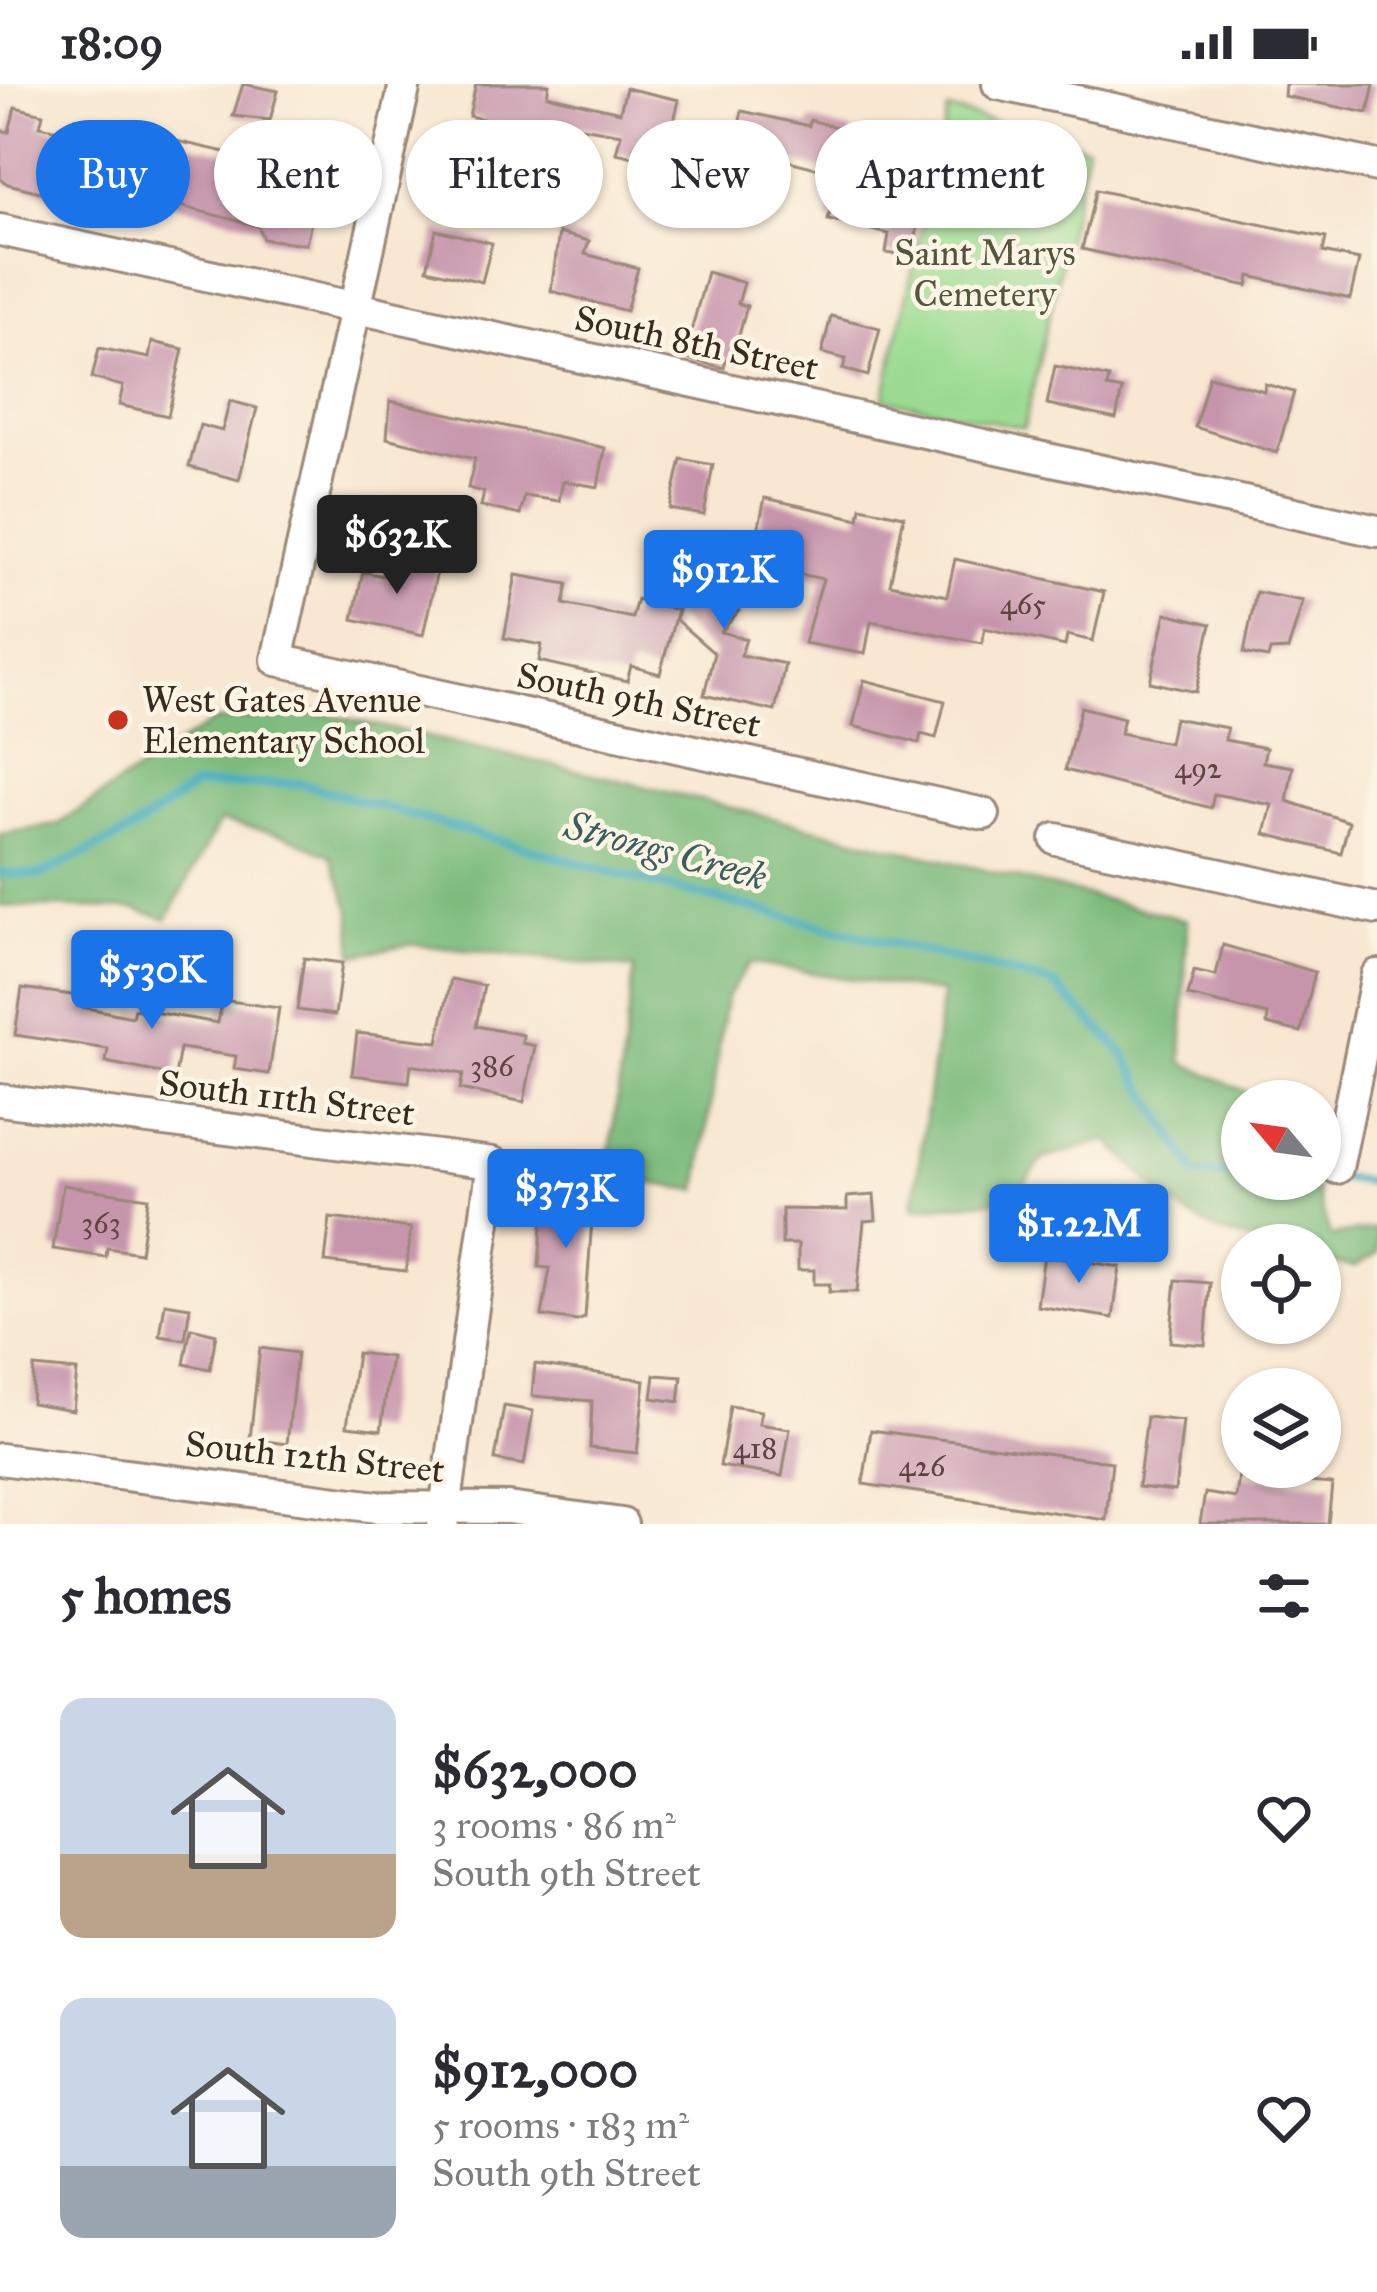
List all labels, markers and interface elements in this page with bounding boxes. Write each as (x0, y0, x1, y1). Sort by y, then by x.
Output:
text: 18:09 (60, 15, 163, 70)
chip: Buy (36, 120, 190, 228)
chip: Rent (214, 120, 382, 228)
chip: Filters (406, 120, 603, 228)
chip: New (627, 120, 791, 228)
chip: Apartment (815, 120, 1087, 228)
park label: Saint Marys Cemetery (894, 231, 1076, 316)
street label: South 8th Street (571, 296, 823, 390)
pin: $632K (313, 495, 481, 597)
text: $632K (344, 510, 450, 558)
pin: $912K (640, 530, 808, 632)
text: $912K (671, 545, 777, 593)
house number: 465 (1000, 586, 1046, 622)
street label: South 9th Street (513, 653, 765, 747)
place label: West Gates Avenue Elementary School (142, 678, 425, 763)
marker: West Gates Avenue Elementary School (105, 707, 131, 733)
house number: 492 (1174, 750, 1222, 787)
water label: Strongs Creek (558, 801, 772, 901)
pin: $530K (68, 930, 236, 1032)
text: $530K (98, 945, 206, 993)
house number: 386 (470, 1048, 515, 1084)
street label: South 11th Street (157, 1060, 417, 1136)
north arrow (1221, 1080, 1341, 1200)
map controls (1221, 1080, 1341, 1488)
pin: $373K (482, 1149, 650, 1251)
text: $373K (514, 1164, 618, 1212)
pin: $1.22M (981, 1184, 1177, 1286)
text: $1.22M (1016, 1199, 1142, 1247)
house number: 363 (81, 1205, 121, 1241)
button: locate (1221, 1224, 1341, 1344)
button: layers (1221, 1368, 1341, 1488)
street label: South 12th Street (183, 1421, 447, 1493)
house number: 418 (733, 1430, 777, 1466)
house number: 426 (899, 1448, 947, 1484)
icon: filters (1251, 1563, 1317, 1629)
text: 5 homes (60, 1565, 231, 1627)
text: $632,000 (432, 1739, 638, 1801)
icon: home (156, 1746, 300, 1890)
icon: heart (1251, 1785, 1317, 1851)
text: 3 rooms · 86 m² (432, 1801, 676, 1849)
text: South 9th Street (432, 1849, 701, 1897)
text: $912,000 (432, 2039, 638, 2101)
icon: home (156, 2046, 300, 2190)
icon: heart (1251, 2085, 1317, 2151)
text: 5 rooms · 183 m² (432, 2101, 689, 2149)
text: South 9th Street (432, 2149, 701, 2197)

